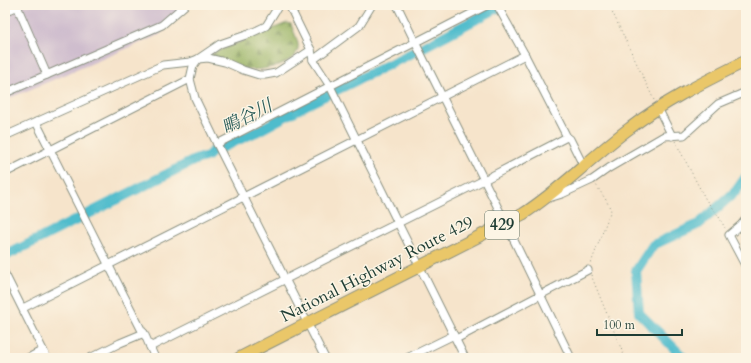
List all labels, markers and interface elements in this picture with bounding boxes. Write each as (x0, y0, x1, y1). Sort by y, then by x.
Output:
water label: 鴫谷川 (217, 93, 279, 140)
street label: National Highway Route 429 (277, 210, 478, 328)
road number: 429 (485, 211, 519, 239)
scale bar (597, 311, 682, 337)
text: 100 m (603, 317, 636, 333)

